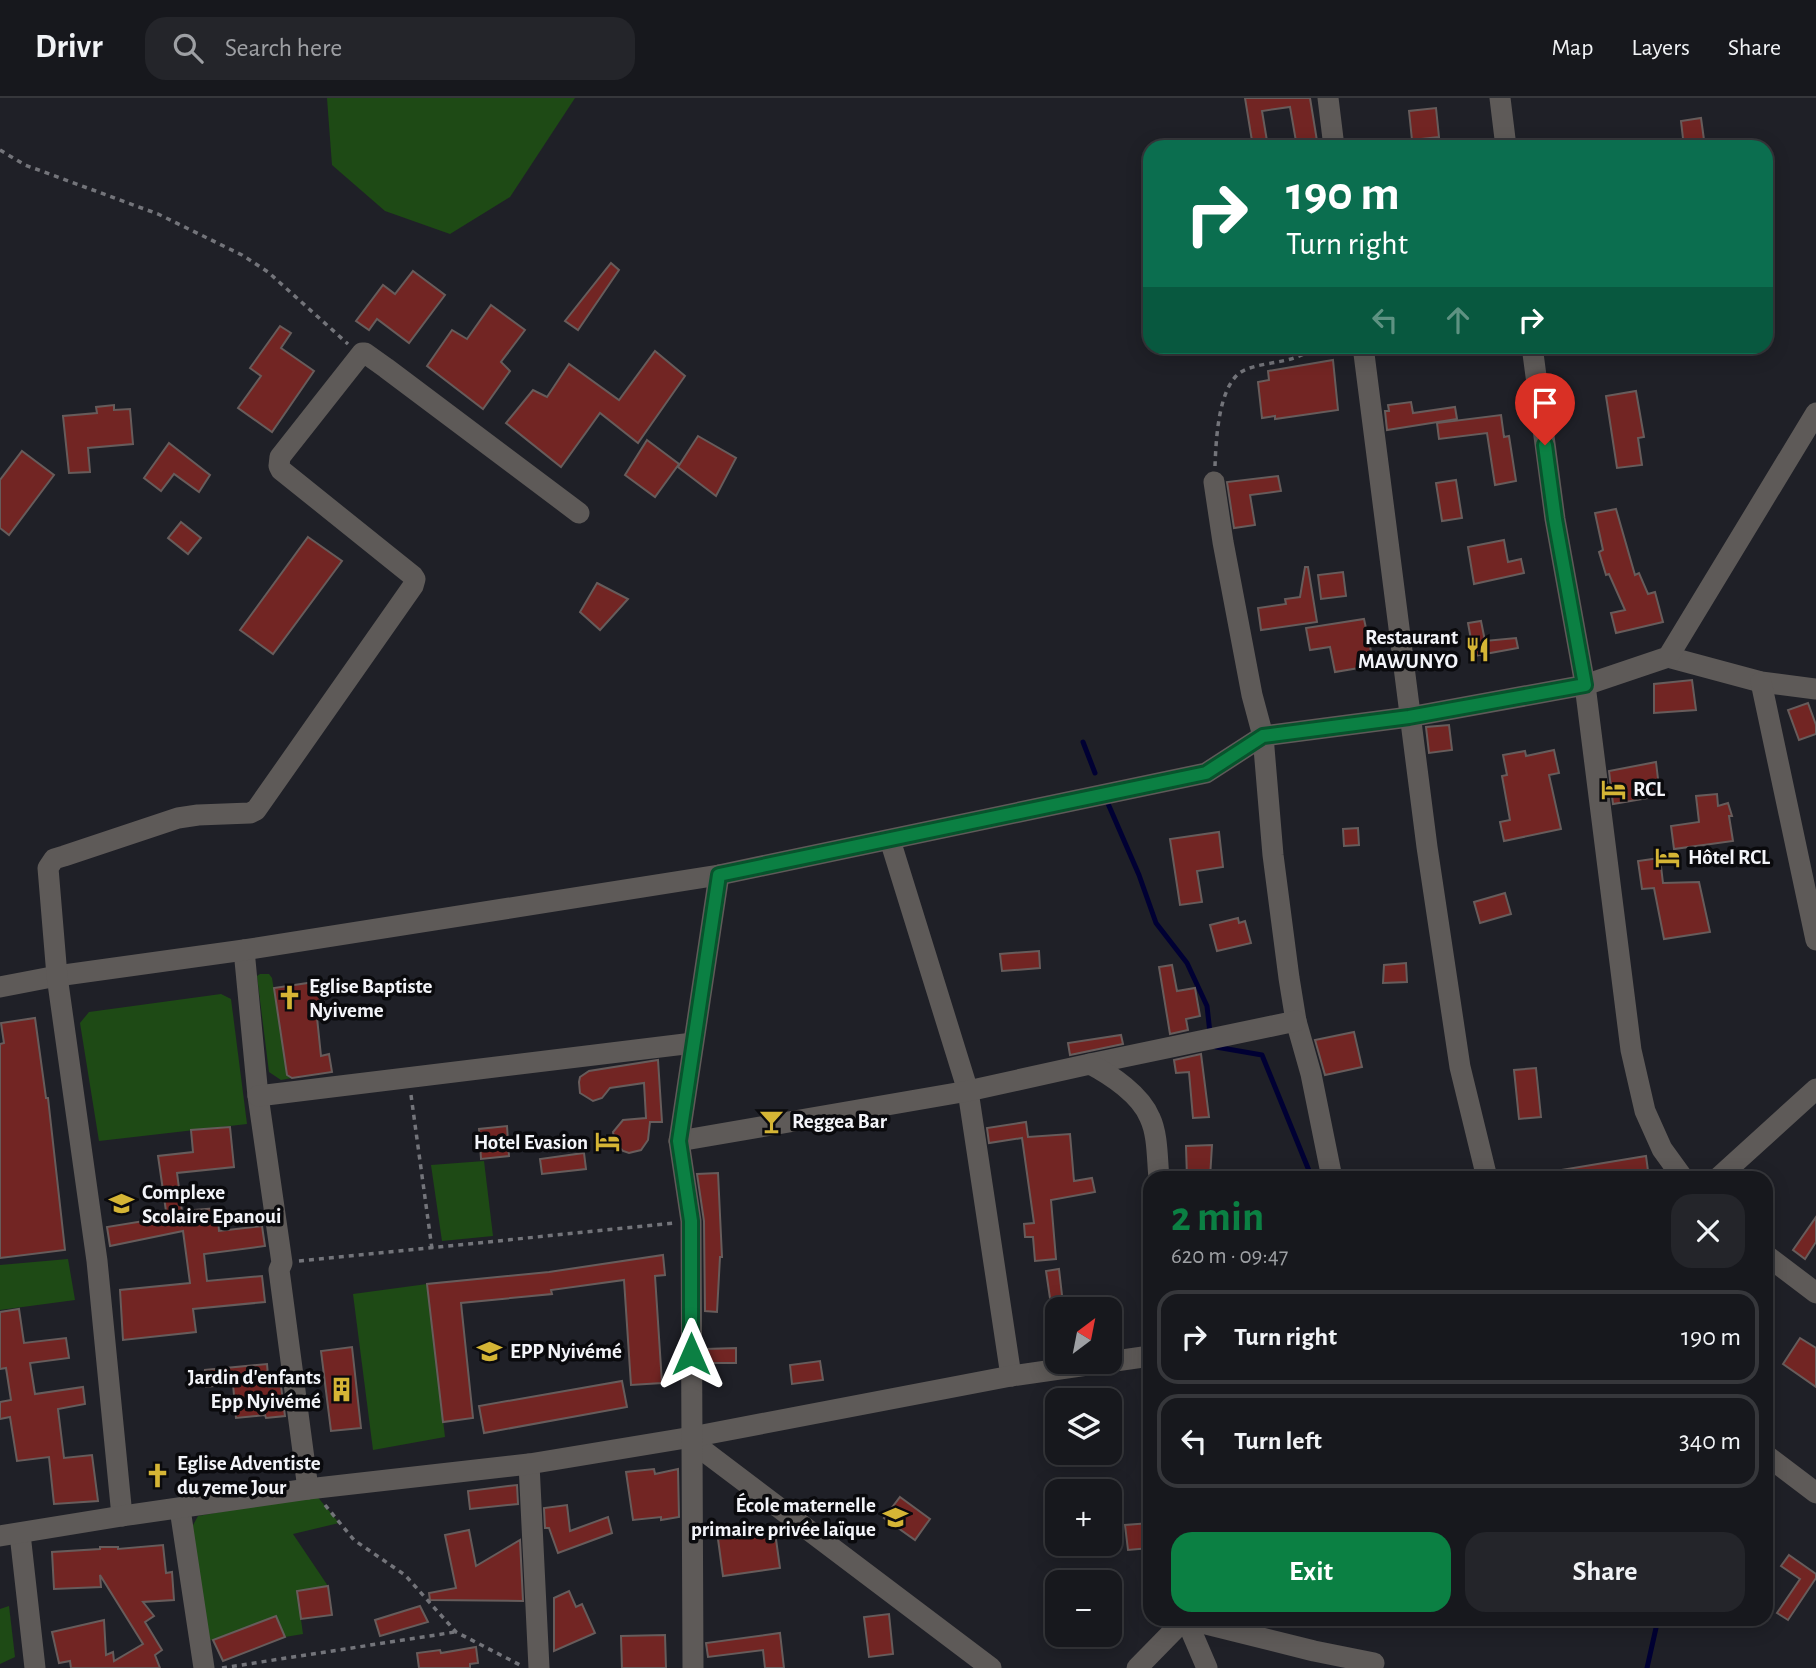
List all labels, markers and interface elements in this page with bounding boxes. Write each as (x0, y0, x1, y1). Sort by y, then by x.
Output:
search box (145, 17, 635, 80)
icon: search (169, 29, 207, 67)
text: Drivr (35, 31, 103, 64)
text: Search here (225, 35, 342, 61)
text: Map (1551, 36, 1593, 60)
text: Layers (1631, 36, 1690, 60)
text: Share (1728, 36, 1781, 60)
icon: right (1171, 168, 1262, 259)
text: 190 m (1286, 170, 1400, 219)
text: Turn right (1286, 228, 1408, 260)
icon: left (1366, 301, 1404, 339)
icon: ahead (1439, 301, 1477, 339)
icon: right (1512, 301, 1550, 339)
pin (1515, 373, 1575, 445)
icon: arrive (1526, 384, 1564, 422)
place label: Restaurant MAWUNYO (1358, 627, 1458, 672)
restaurant icon: Restaurant MAWUNYO (1464, 635, 1492, 663)
hotel icon: RCL (1599, 775, 1627, 803)
place label: RCL (1633, 779, 1666, 800)
hotel icon: Hôtel RCL (1654, 843, 1682, 871)
place label: Hôtel RCL (1688, 847, 1771, 868)
place label: Eglise Baptiste Nyiveme (309, 976, 433, 1021)
church icon: Eglise Baptiste Nyiveme (275, 984, 303, 1012)
bar icon: Reggea Bar (758, 1107, 786, 1135)
place label: Reggea Bar (792, 1111, 888, 1132)
hotel icon: Hotel Evasion (594, 1128, 622, 1156)
place label: Hotel Evasion (474, 1132, 588, 1153)
place label: Complexe Scolaire Epanoui (142, 1182, 282, 1227)
school or university icon: Complexe Scolaire Epanoui (108, 1190, 136, 1218)
button: close (1671, 1194, 1745, 1268)
text: 2 min (1171, 1196, 1264, 1238)
text: 620 m · 09:47 (1171, 1245, 1288, 1268)
north arrow (1045, 1297, 1122, 1374)
map controls (1045, 1297, 1122, 1647)
position arrow (654, 1317, 728, 1391)
icon: right (1175, 1318, 1213, 1356)
text: Turn right (1234, 1324, 1337, 1350)
text: 190 m (1681, 1324, 1741, 1350)
school or university icon: EPP Nyivémé (476, 1337, 504, 1365)
place label: EPP Nyivémé (510, 1341, 622, 1362)
place label: Jardin d'enfants Epp Nyivémé (188, 1367, 321, 1412)
building icon: Jardin d'enfants Epp Nyivémé (327, 1375, 355, 1403)
button: layers (1045, 1388, 1122, 1465)
icon: left (1175, 1422, 1213, 1460)
text: Turn left (1234, 1428, 1322, 1454)
text: 340 m (1679, 1428, 1741, 1454)
place label: Eglise Adventiste du 7eme Jour (177, 1453, 321, 1498)
church icon: Eglise Adventiste du 7eme Jour (143, 1461, 171, 1489)
button: + (1045, 1479, 1122, 1556)
place label: École maternelle primaire privée laïque (691, 1492, 876, 1540)
school or university icon: École maternelle primaire privée laïque (882, 1503, 910, 1531)
button: Exit (1171, 1532, 1451, 1612)
button: Share (1465, 1532, 1745, 1612)
button: − (1045, 1570, 1122, 1647)

